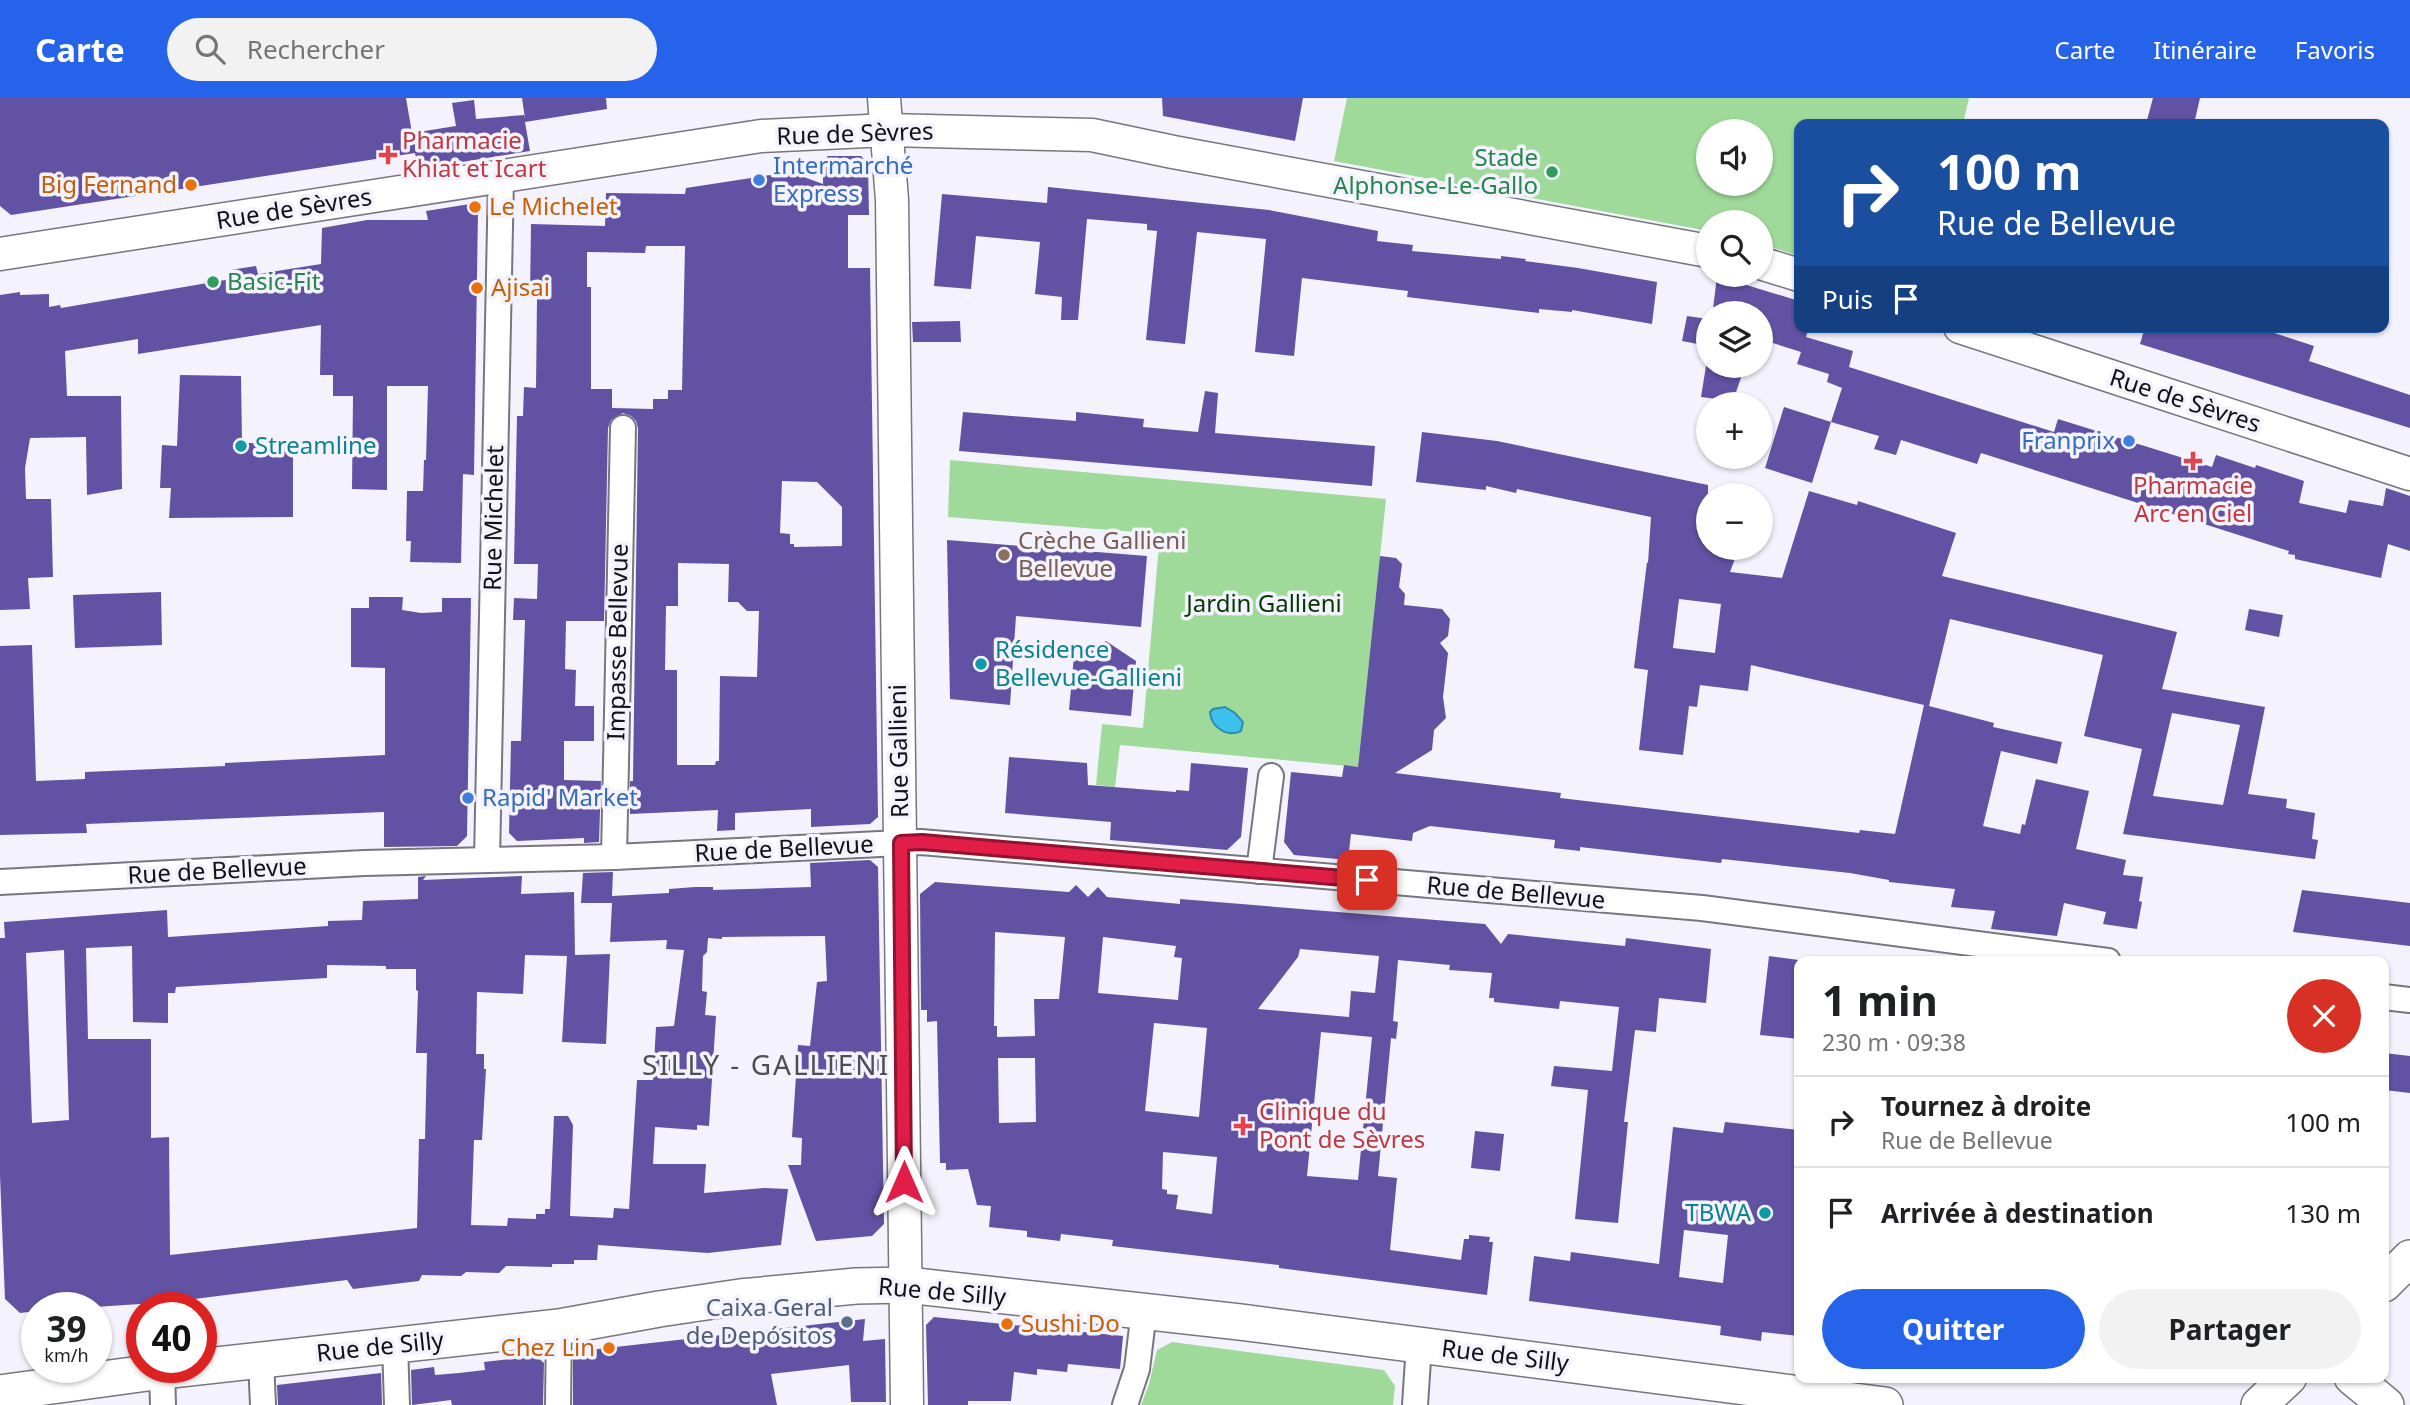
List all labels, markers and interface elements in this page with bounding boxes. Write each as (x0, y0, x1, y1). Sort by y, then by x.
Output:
search box (167, 18, 657, 81)
text: Carte (35, 27, 125, 72)
icon: search (191, 30, 229, 68)
text: Rechercher (247, 31, 385, 67)
text: Carte (2055, 33, 2115, 66)
text: Itinéraire (2153, 33, 2257, 66)
text: Favoris (2295, 33, 2375, 66)
street label: Rue de Sèvres (776, 113, 934, 152)
map controls (1696, 119, 1773, 560)
button: sound (1696, 119, 1773, 196)
place label: Pharmacie Khiat et Icart (402, 123, 547, 184)
text: 100 m (1937, 138, 2082, 204)
place label: Stade Alphonse-Le-Gallo (1333, 140, 1538, 201)
marker: Pharmacie Khiat et Icart (380, 147, 396, 163)
icon: right (1822, 147, 1913, 238)
place label: Intermarché Express (773, 148, 913, 209)
marker: Stade Alphonse-Le-Gallo (1544, 164, 1560, 180)
place label: Big Fernand (40, 167, 177, 200)
marker: Intermarché Express (751, 172, 767, 188)
marker: Big Fernand (183, 177, 199, 193)
street label: Rue de Sèvres (214, 179, 374, 236)
place label: Le Michelet (489, 189, 618, 222)
marker: Le Michelet (467, 199, 483, 215)
text: Rue de Bellevue (1937, 201, 2176, 244)
button: search (1696, 210, 1773, 287)
place label: Basic-Fit (227, 264, 321, 297)
place label: Ajisai (491, 270, 550, 303)
marker: Basic-Fit (205, 274, 221, 290)
marker: Ajisai (469, 280, 485, 296)
icon: arrive (1887, 280, 1925, 318)
text: Puis (1822, 281, 1873, 317)
button: layers (1696, 301, 1773, 378)
street label: Rue de Sèvres (2106, 360, 2265, 440)
button: + (1696, 392, 1773, 469)
place label: Franprix (2021, 423, 2115, 456)
place label: Streamline (255, 428, 376, 461)
marker: Franprix (2121, 433, 2137, 449)
marker: Streamline (233, 438, 249, 454)
street label: Rue Michelet (475, 444, 510, 591)
marker: Pharmacie Arc en Ciel (2185, 453, 2201, 469)
place label: Pharmacie Arc en Ciel (2133, 468, 2253, 529)
button: − (1696, 483, 1773, 560)
place label: Crèche Gallieni Bellevue (1018, 523, 1186, 584)
street label: Impasse Bellevue (598, 543, 635, 741)
marker: Crèche Gallieni Bellevue (996, 547, 1012, 563)
park label: Jardin Gallieni (1184, 586, 1342, 619)
place label: Résidence Bellevue-Gallieni (995, 632, 1182, 693)
marker: Résidence Bellevue-Gallieni (973, 656, 989, 672)
street label: Rue Gallieni (880, 684, 915, 818)
place label: Rapid' Market (482, 780, 638, 813)
marker: Rapid' Market (460, 790, 476, 806)
street label: Rue de Bellevue (694, 826, 874, 869)
street label: Rue de Bellevue (127, 848, 307, 891)
pin (1337, 850, 1397, 910)
icon: arrive (1348, 861, 1386, 899)
street label: Rue de Bellevue (1425, 867, 1607, 916)
text: 1 min (1822, 971, 1938, 1028)
button: close (2287, 979, 2361, 1053)
text: 230 m · 09:38 (1822, 1026, 1966, 1058)
district label: SILLY - GALLIENI (642, 1045, 890, 1083)
text: Tournez à droite (1881, 1088, 2091, 1124)
place label: Clinique du Pont de Sèvres (1259, 1094, 1425, 1155)
icon: right (1822, 1103, 1860, 1141)
text: 100 m (2285, 1104, 2361, 1140)
marker: Clinique du Pont de Sèvres (1233, 1116, 1253, 1136)
text: Rue de Bellevue (1881, 1124, 2053, 1156)
position arrow (867, 1145, 941, 1219)
icon: arrive (1822, 1194, 1860, 1232)
place label: TBWA (1685, 1195, 1752, 1228)
text: Arrivée à destination (1881, 1195, 2154, 1231)
text: 130 m (2285, 1195, 2361, 1231)
marker: TBWA (1757, 1205, 1773, 1221)
street label: Rue de Silly (877, 1268, 1008, 1313)
button: Quitter (1822, 1289, 2085, 1369)
button: Partager (2099, 1289, 2361, 1369)
place label: Caixa Geral de Depósitos (686, 1290, 833, 1351)
speed limit sign: 40 (126, 1292, 217, 1383)
text: 39 (46, 1305, 87, 1352)
place label: Sushi Do (1021, 1306, 1120, 1339)
marker: Caixa Geral de Depósitos (839, 1314, 855, 1330)
marker: Sushi Do (999, 1316, 1015, 1332)
street label: Rue de Silly (314, 1322, 446, 1369)
place label: Chez Lin (501, 1330, 595, 1363)
street label: Rue de Silly (1440, 1330, 1571, 1379)
marker: Chez Lin (601, 1340, 617, 1356)
text: km/h (44, 1343, 89, 1367)

